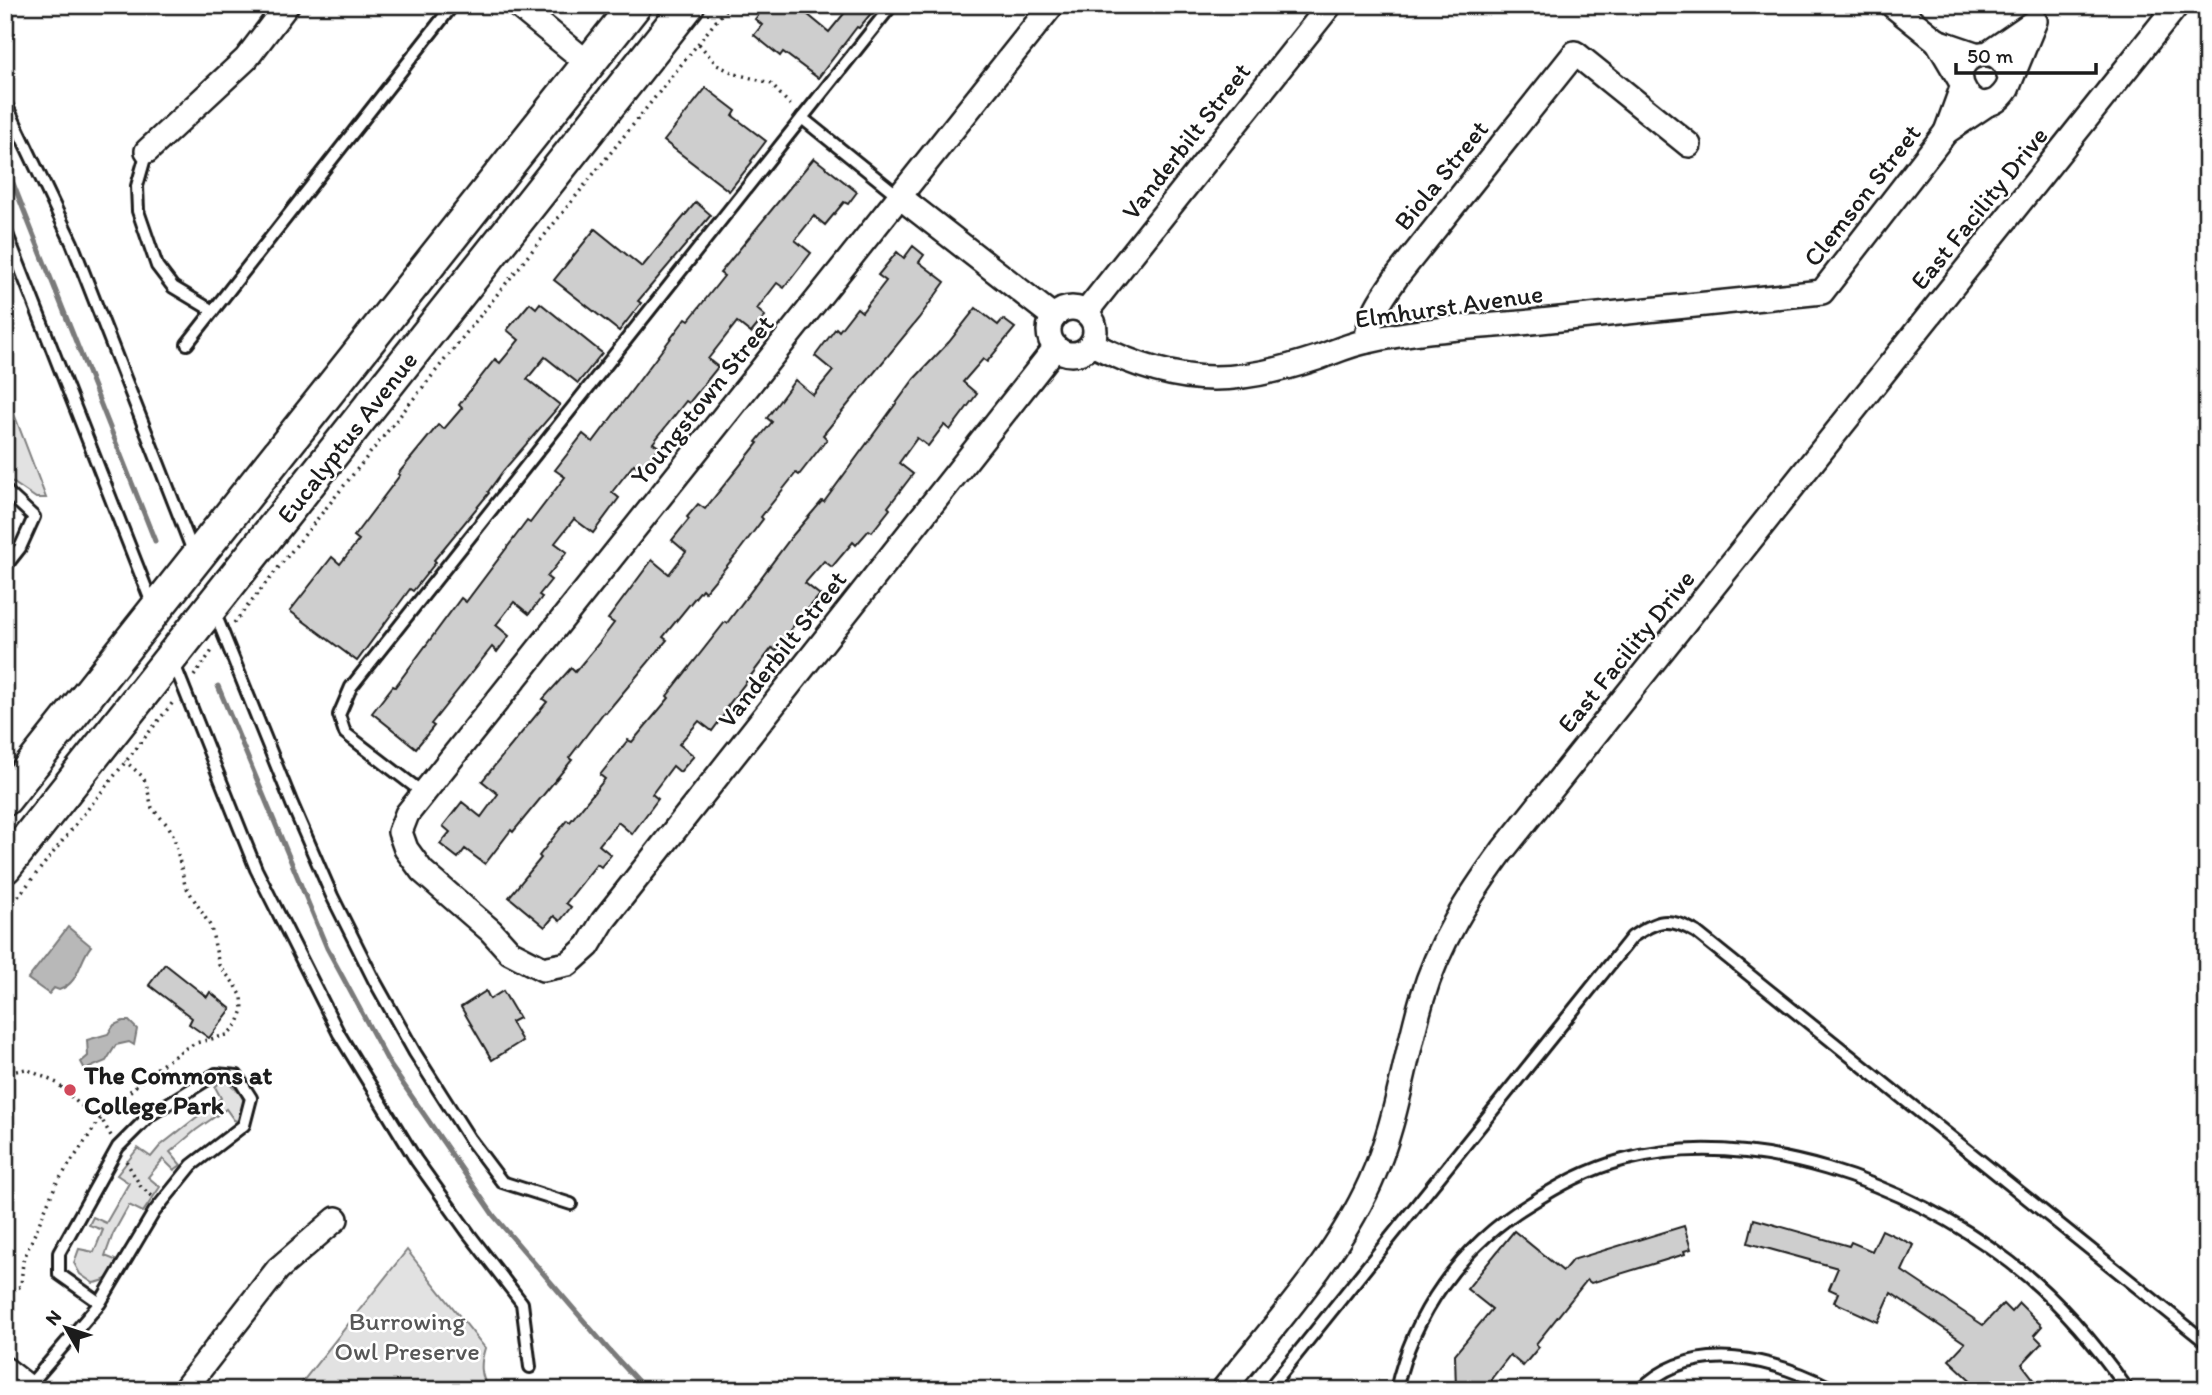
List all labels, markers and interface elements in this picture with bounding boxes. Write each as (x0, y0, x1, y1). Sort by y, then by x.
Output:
scale bar (1956, 32, 2096, 76)
text: 50 m (1967, 43, 2014, 68)
street label: Vanderbilt Street (1115, 56, 1258, 226)
street label: Biola Street (1387, 113, 1495, 237)
street label: Clemson Street (1796, 117, 1928, 273)
street label: East Facility Drive (1903, 120, 2055, 296)
street label: Elmhurst Avenue (1353, 277, 1545, 335)
street label: Youngstown Street (623, 308, 781, 492)
street label: Eucalyptus Avenue (270, 344, 424, 530)
street label: East Facility Drive (1550, 563, 1702, 739)
street label: Vanderbilt Street (711, 564, 854, 734)
place label: The Commons at College Park (83, 1059, 272, 1121)
marker: The Commons at College Park (62, 1082, 78, 1098)
north arrow (32, 1294, 102, 1364)
text: N (40, 1305, 66, 1330)
park label: Burrowing Owl Preserve (334, 1305, 480, 1367)

